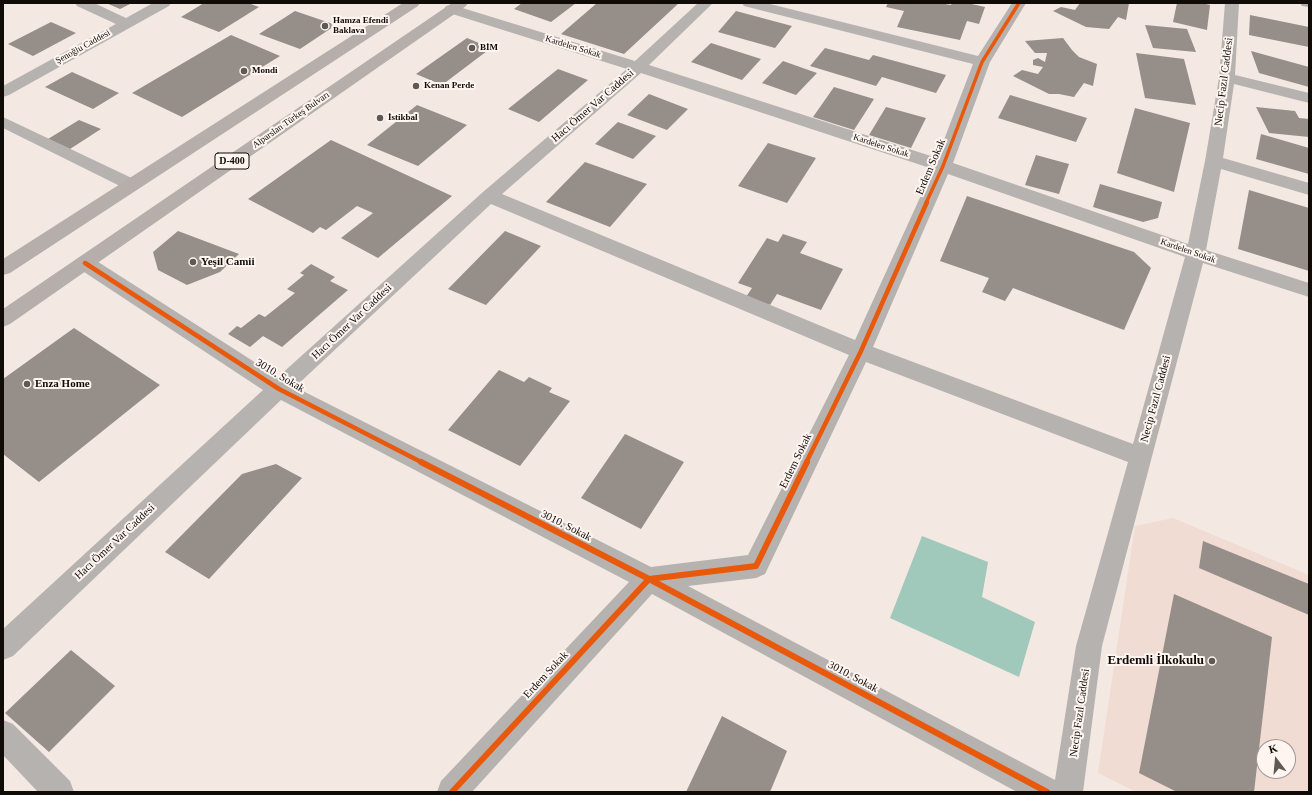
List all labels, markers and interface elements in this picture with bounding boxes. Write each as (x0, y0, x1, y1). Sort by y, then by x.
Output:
place label: Hamza Efendi Baklava (333, 16, 388, 37)
marker: Hamza Efendi Baklava (320, 21, 330, 31)
street label: Şenoğlu Caddesi (54, 28, 112, 66)
street label: Kardelen Sokak (544, 33, 602, 61)
street label: Necip Fazıl Caddesi (1212, 37, 1236, 127)
marker: BİM (467, 43, 477, 53)
place label: BİM (480, 43, 498, 53)
marker: Mondi (239, 66, 249, 76)
place label: Mondi (252, 66, 278, 76)
street label: Hacı Ömer Var Caddesi (549, 67, 637, 145)
marker: Kenan Perde (411, 81, 421, 91)
place label: Kenan Perde (424, 81, 474, 91)
street label: Alparslan Türkeş Bulvarı (250, 89, 332, 151)
marker: İstikbal (375, 113, 385, 123)
place label: İstikbal (388, 113, 418, 123)
street label: Kardelen Sokak (852, 132, 910, 160)
street label: Erdem Sokak (913, 137, 949, 197)
road number: D-400 (215, 153, 249, 169)
street label: Kardelen Sokak (1159, 236, 1217, 266)
place label: Yeşil Camii (201, 255, 254, 269)
marker: Yeşil Camii (188, 257, 198, 267)
street label: Hacı Ömer Var Caddesi (309, 281, 395, 363)
street label: Necip Fazıl Caddesi (1138, 354, 1174, 444)
street label: 3010. Sokak (253, 356, 307, 396)
place label: Enza Home (35, 377, 90, 391)
marker: Enza Home (22, 379, 32, 389)
street label: Erdem Sokak (777, 431, 815, 491)
street label: Hacı Ömer Var Caddesi (72, 501, 158, 583)
street label: 3010. Sokak (539, 508, 593, 544)
street label: Erdem Sokak (521, 649, 571, 701)
place label: Erdemli İlkokulu (1108, 653, 1204, 669)
marker: Erdemli İlkokulu (1207, 656, 1217, 666)
street label: 3010. Sokak (826, 658, 880, 696)
street label: Necip Fazıl Caddesi (1067, 668, 1093, 758)
north arrow (1256, 739, 1296, 779)
text: K (1267, 741, 1279, 755)

